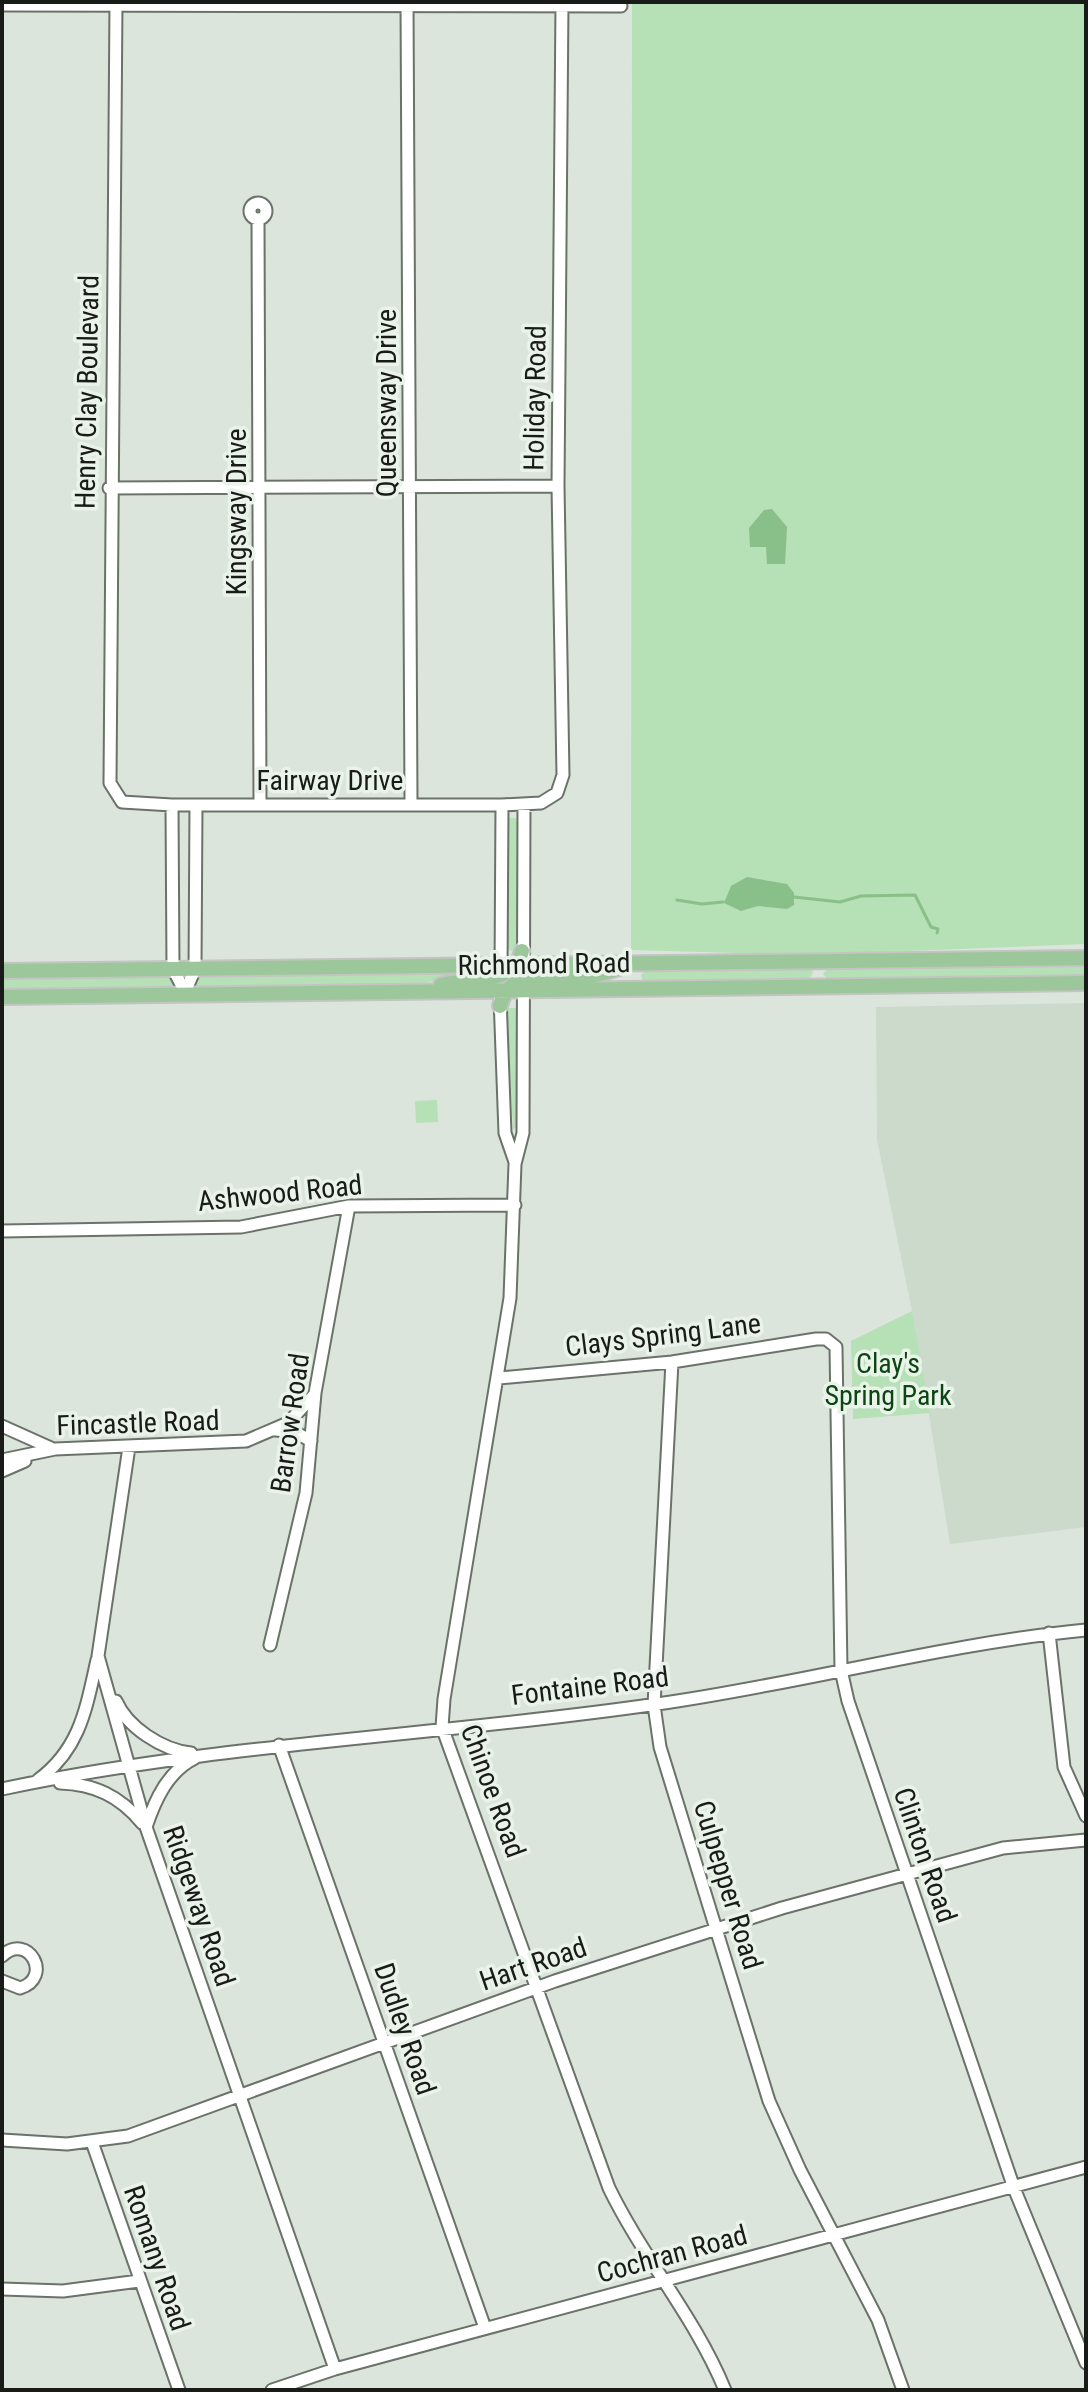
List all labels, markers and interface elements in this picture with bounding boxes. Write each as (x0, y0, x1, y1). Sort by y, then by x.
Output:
street label: Henry Clay Boulevard (68, 275, 106, 509)
street label: Queensway Drive (370, 309, 403, 497)
street label: Holiday Road (517, 325, 553, 471)
street label: Kingsway Drive (220, 428, 253, 596)
street label: Fairway Drive (257, 764, 403, 797)
street label: Richmond Road (457, 946, 631, 982)
street label: Ashwood Road (196, 1168, 364, 1218)
street label: Clays Spring Lane (563, 1307, 763, 1363)
park label: Clay's Spring Park (824, 1347, 952, 1412)
street label: Barrow Road (264, 1351, 316, 1495)
street label: Fincastle Road (56, 1404, 220, 1442)
street label: Fontaine Road (509, 1660, 671, 1712)
street label: Chinoe Road (454, 1720, 532, 1862)
street label: Clinton Road (887, 1783, 963, 1927)
street label: Culpepper Road (687, 1797, 769, 1973)
street label: Ridgeway Road (156, 1821, 242, 1991)
street label: Hart Road (475, 1930, 591, 1998)
street label: Dudley Road (367, 1959, 443, 2099)
street label: Romany Road (117, 2181, 197, 2335)
street label: Cochran Road (593, 2218, 751, 2290)

